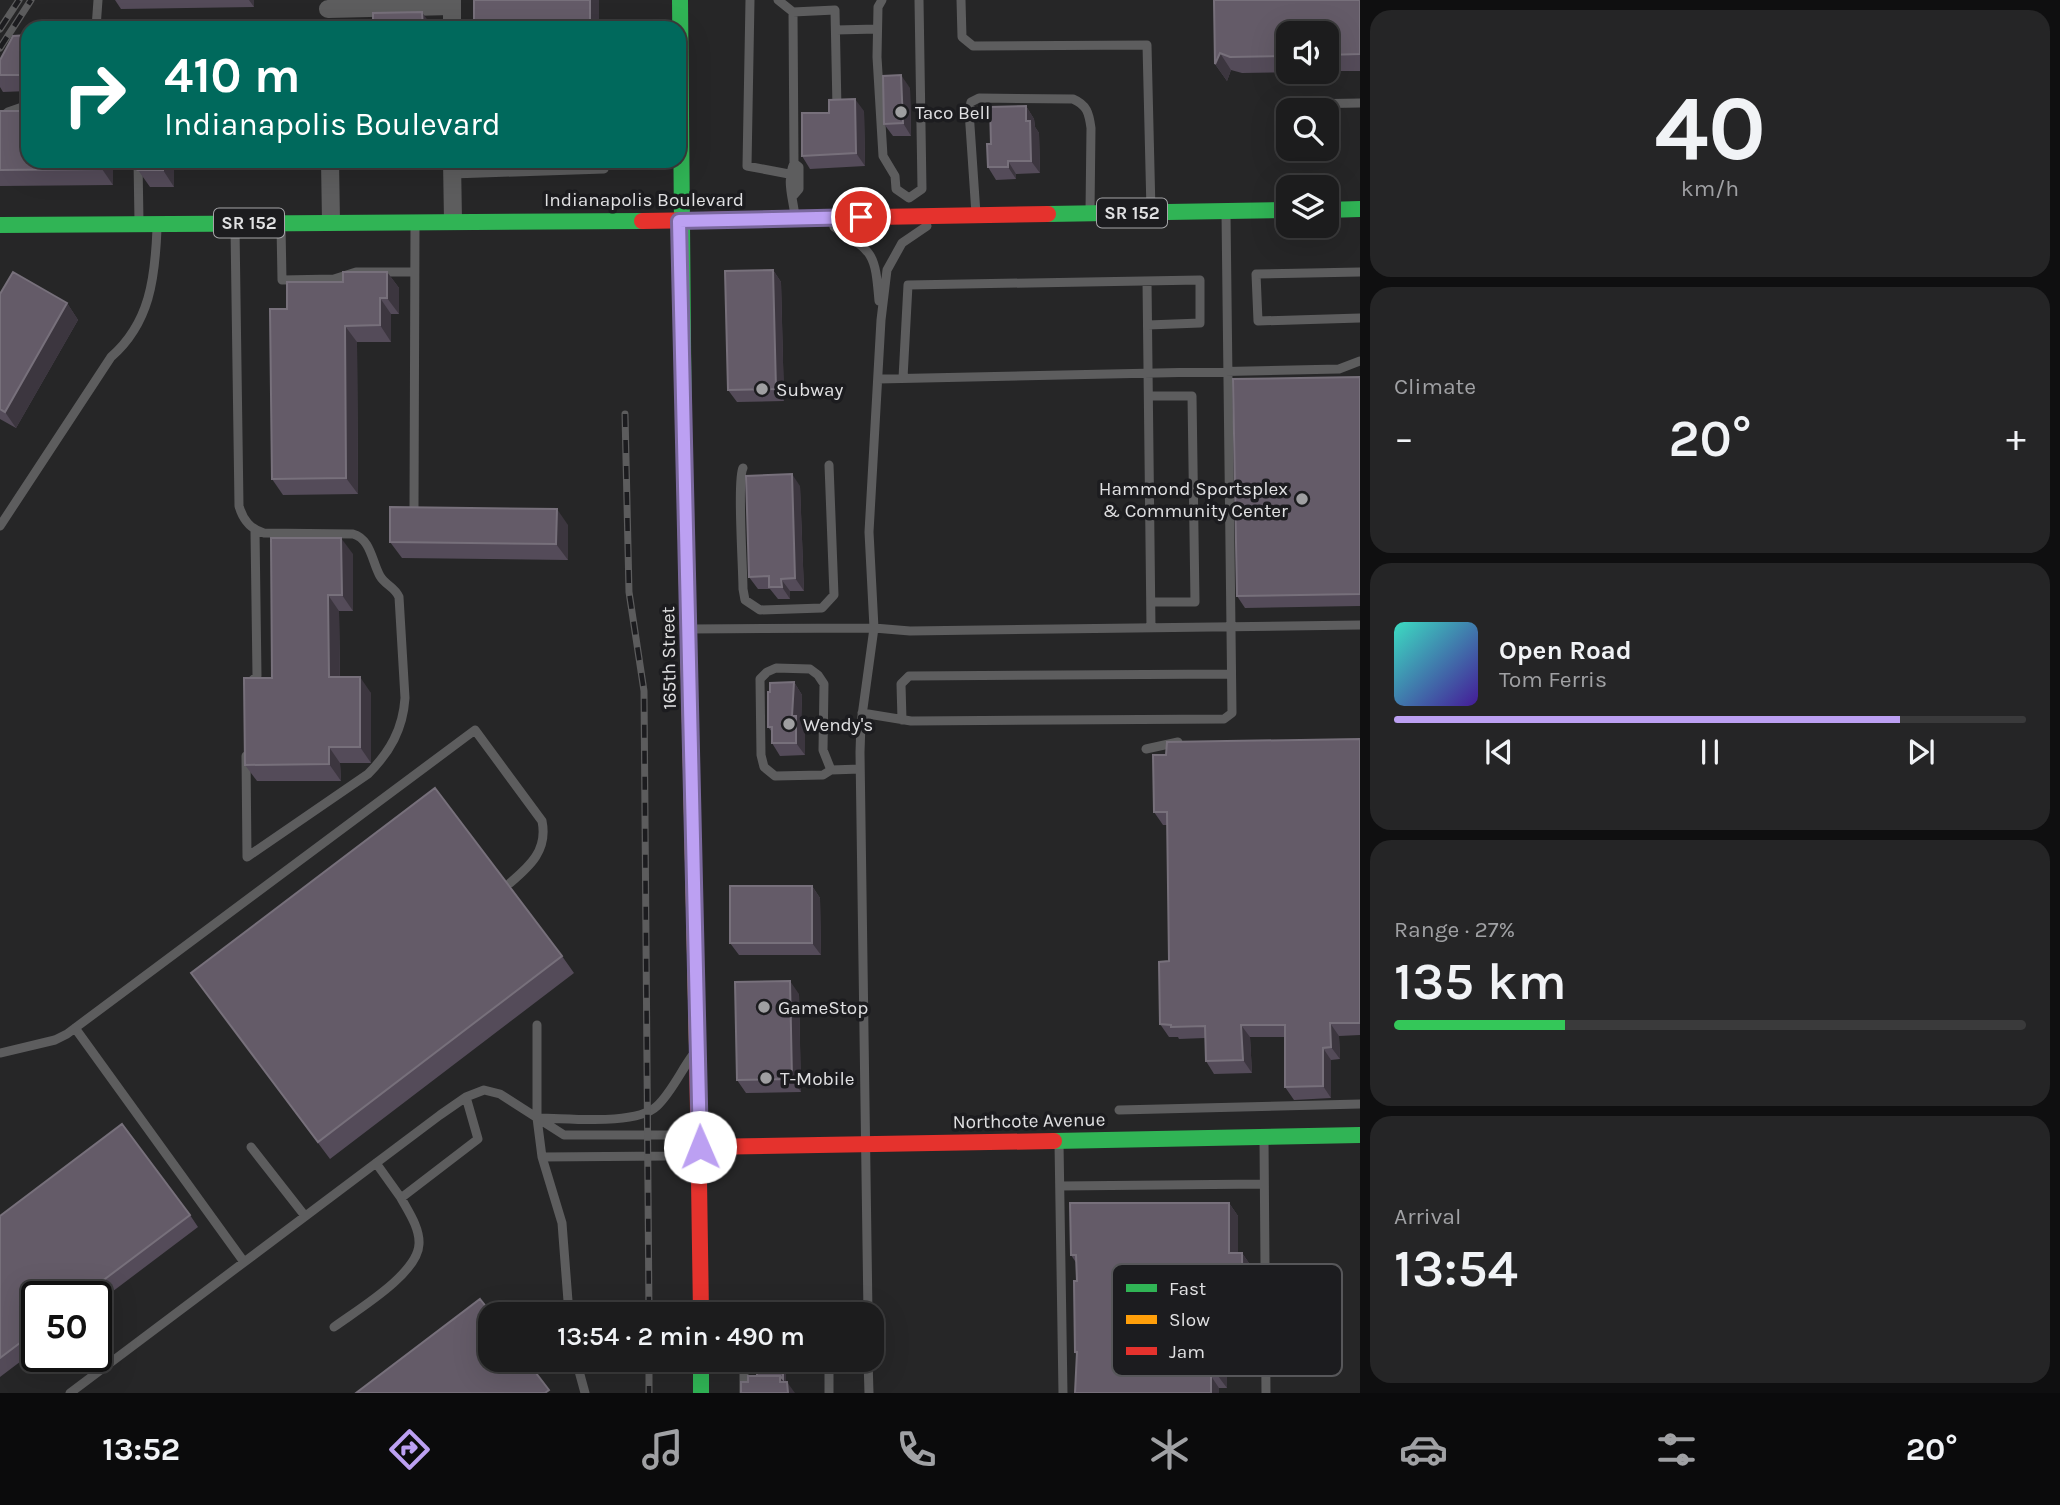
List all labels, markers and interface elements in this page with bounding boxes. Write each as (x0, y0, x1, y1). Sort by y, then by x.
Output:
map controls (1276, 21, 1339, 238)
button: sound (1276, 21, 1339, 84)
text: 410 m (164, 47, 301, 104)
icon: right (49, 49, 140, 140)
text: 40 (1654, 76, 1766, 182)
button: search (1276, 98, 1339, 161)
place label: Taco Bell (915, 102, 990, 124)
marker: Taco Bell (893, 104, 909, 120)
text: Indianapolis Boulevard (164, 106, 501, 143)
button: layers (1276, 175, 1339, 238)
text: km/h (1681, 175, 1739, 202)
pin (831, 187, 891, 247)
street label: Indianapolis Boulevard (544, 189, 744, 211)
icon: arrive (842, 198, 880, 236)
road number: SR 152 (1097, 198, 1167, 228)
road number: SR 152 (214, 208, 284, 238)
text: Climate (1394, 373, 1476, 400)
place label: Subway (776, 379, 843, 401)
marker: Subway (754, 381, 770, 397)
text: 20° (1669, 408, 1751, 469)
text: − (1394, 416, 1414, 461)
text: + (2006, 416, 2026, 461)
place label: Hammond Sportsplex & Community Center (1099, 478, 1288, 522)
marker: Hammond Sportsplex & Community Center (1294, 491, 1310, 507)
street label: 165th Street (657, 606, 681, 710)
text: Open Road (1499, 635, 1632, 666)
text: Tom Ferris (1499, 666, 1607, 693)
place label: Wendy's (803, 714, 873, 736)
marker: Wendy's (781, 716, 797, 732)
icon: previous (1480, 733, 1518, 771)
icon: pause (1691, 733, 1729, 771)
icon: next (1902, 733, 1940, 771)
text: Range · 27% (1394, 916, 1515, 943)
text: 135 km (1394, 951, 1567, 1012)
place label: GameStop (778, 997, 868, 1019)
marker: GameStop (756, 999, 772, 1015)
place label: T-Mobile (780, 1068, 855, 1090)
marker: T-Mobile (758, 1070, 774, 1086)
street label: Northcote Avenue (952, 1109, 1106, 1133)
position arrow (663, 1110, 737, 1184)
text: Arrival (1394, 1203, 1461, 1230)
text: 13:54 (1394, 1238, 1518, 1299)
legend (1112, 1264, 1342, 1376)
text: Fast (1169, 1278, 1206, 1300)
speed limit sign: 50 (21, 1281, 112, 1372)
text: Slow (1169, 1309, 1210, 1331)
text: 13:54 · 2 min · 490 m (557, 1321, 805, 1352)
text: Jam (1169, 1341, 1205, 1363)
icon: directions (385, 1425, 434, 1474)
icon: music (638, 1425, 687, 1474)
icon: phone (892, 1425, 941, 1474)
icon: climate (1145, 1425, 1194, 1474)
icon: car (1399, 1425, 1448, 1474)
icon: filters (1652, 1425, 1701, 1474)
text: 13:52 (102, 1431, 180, 1468)
text: 20° (1906, 1431, 1958, 1468)

